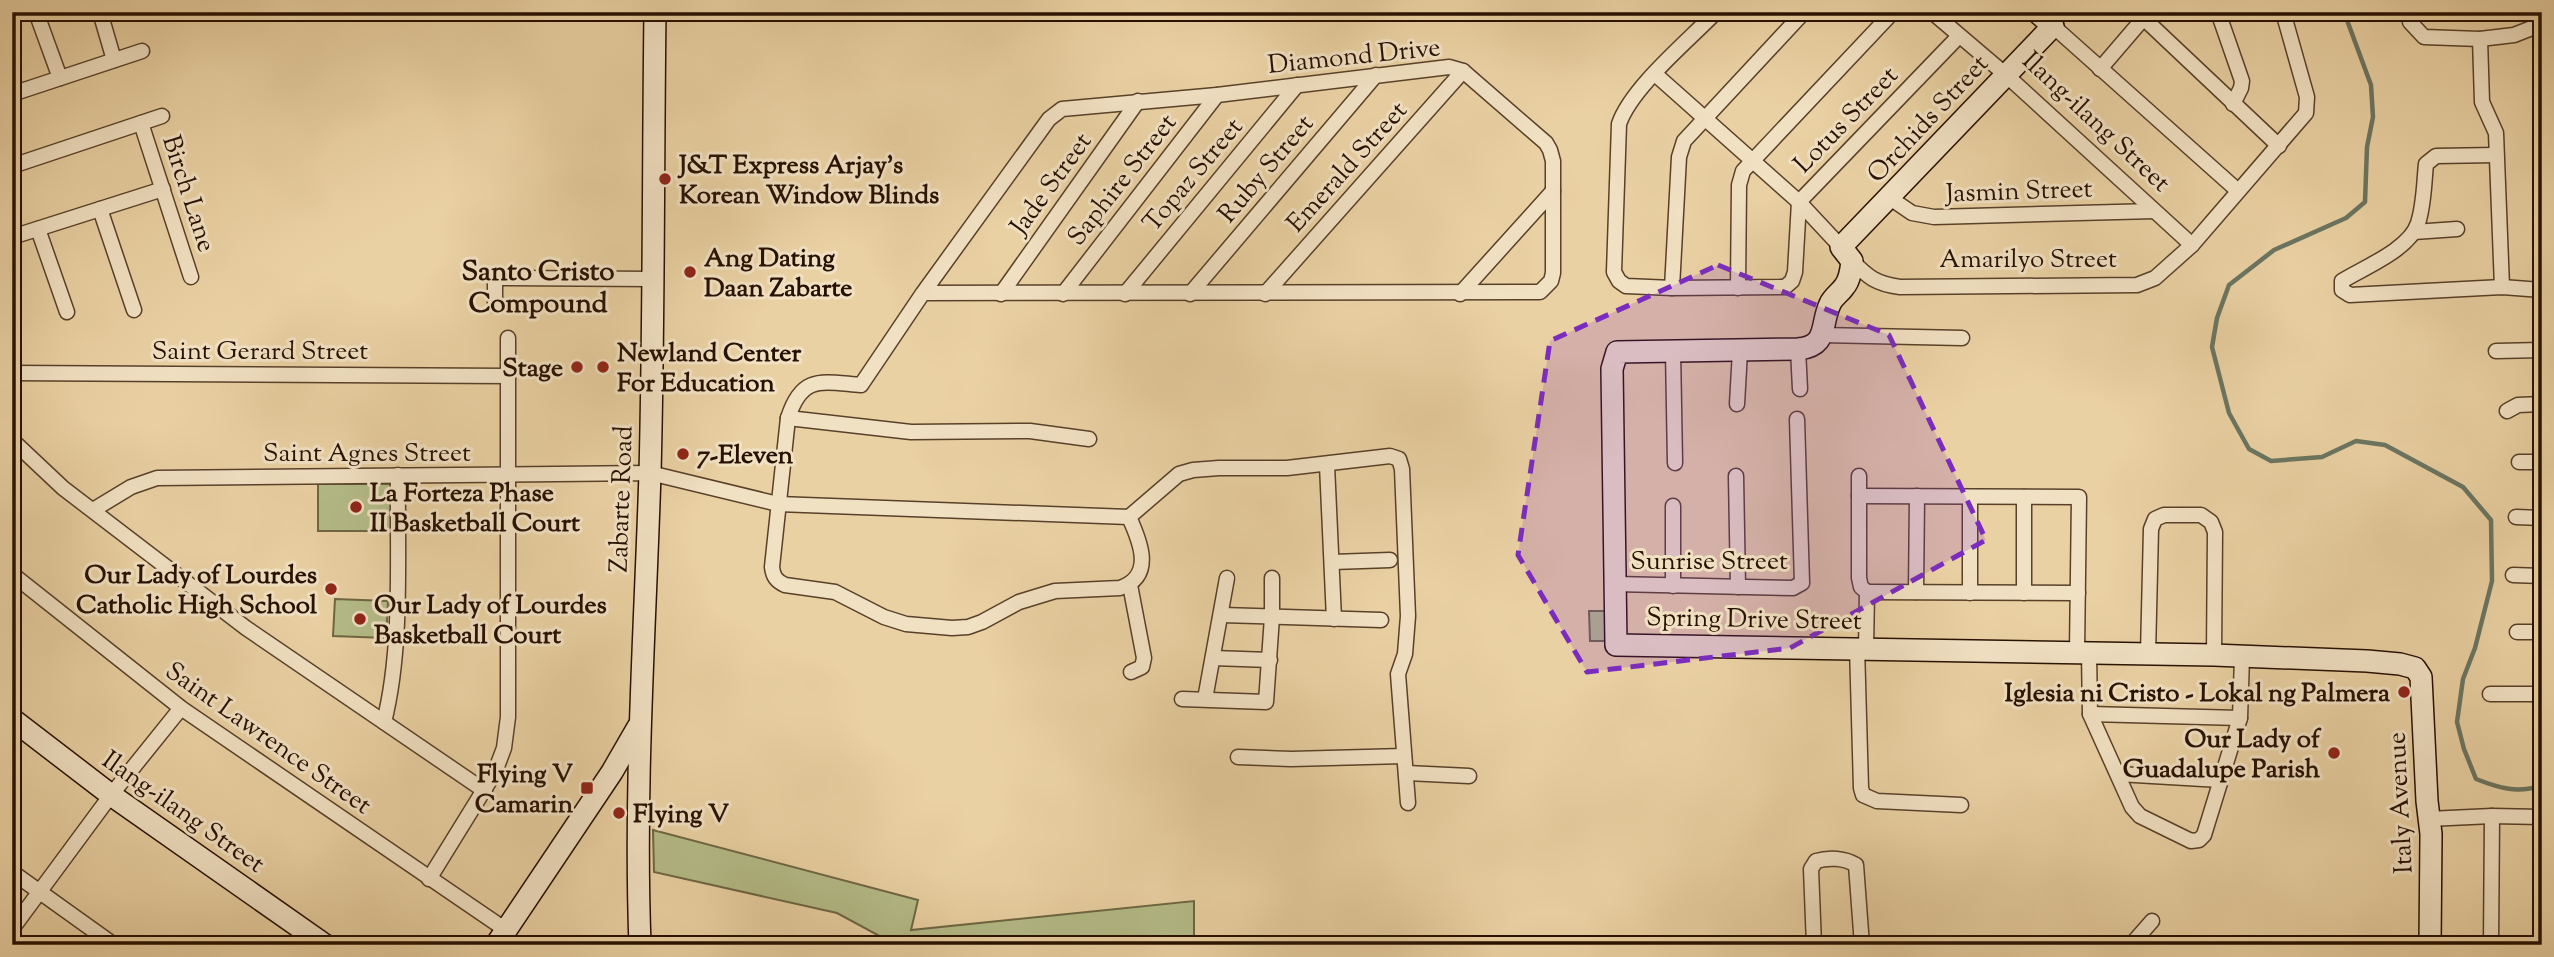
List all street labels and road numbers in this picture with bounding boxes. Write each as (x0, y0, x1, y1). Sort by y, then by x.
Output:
street label: Diamond Drive (1266, 30, 1442, 85)
street label: Ilang-ilang Street (2013, 44, 2178, 202)
street label: Orchids Street (1859, 47, 1998, 192)
street label: Lotus Street (1786, 59, 1908, 183)
street label: Emerald Street (1279, 94, 1417, 241)
street label: Saphire Street (1060, 107, 1186, 254)
street label: Ruby Street (1210, 107, 1323, 232)
street label: Topaz Street (1135, 110, 1253, 241)
street label: Jade Street (1001, 126, 1102, 245)
street label: Birch Lane (151, 131, 224, 257)
street label: Jasmin Street (1943, 171, 2093, 214)
street label: Amarilyo Street (1939, 242, 2117, 279)
street label: Saint Gerard Street (152, 334, 368, 371)
street label: Zabarte Road (601, 425, 644, 573)
street label: Saint Agnes Street (263, 436, 471, 473)
street label: Sunrise Street (1630, 544, 1788, 581)
street label: Spring Drive Street (1646, 600, 1862, 641)
street label: Saint Lawrence Street (157, 654, 378, 824)
street label: Italy Avenue (2379, 731, 2424, 875)
street label: Ilang-ilang Street (94, 743, 272, 883)

